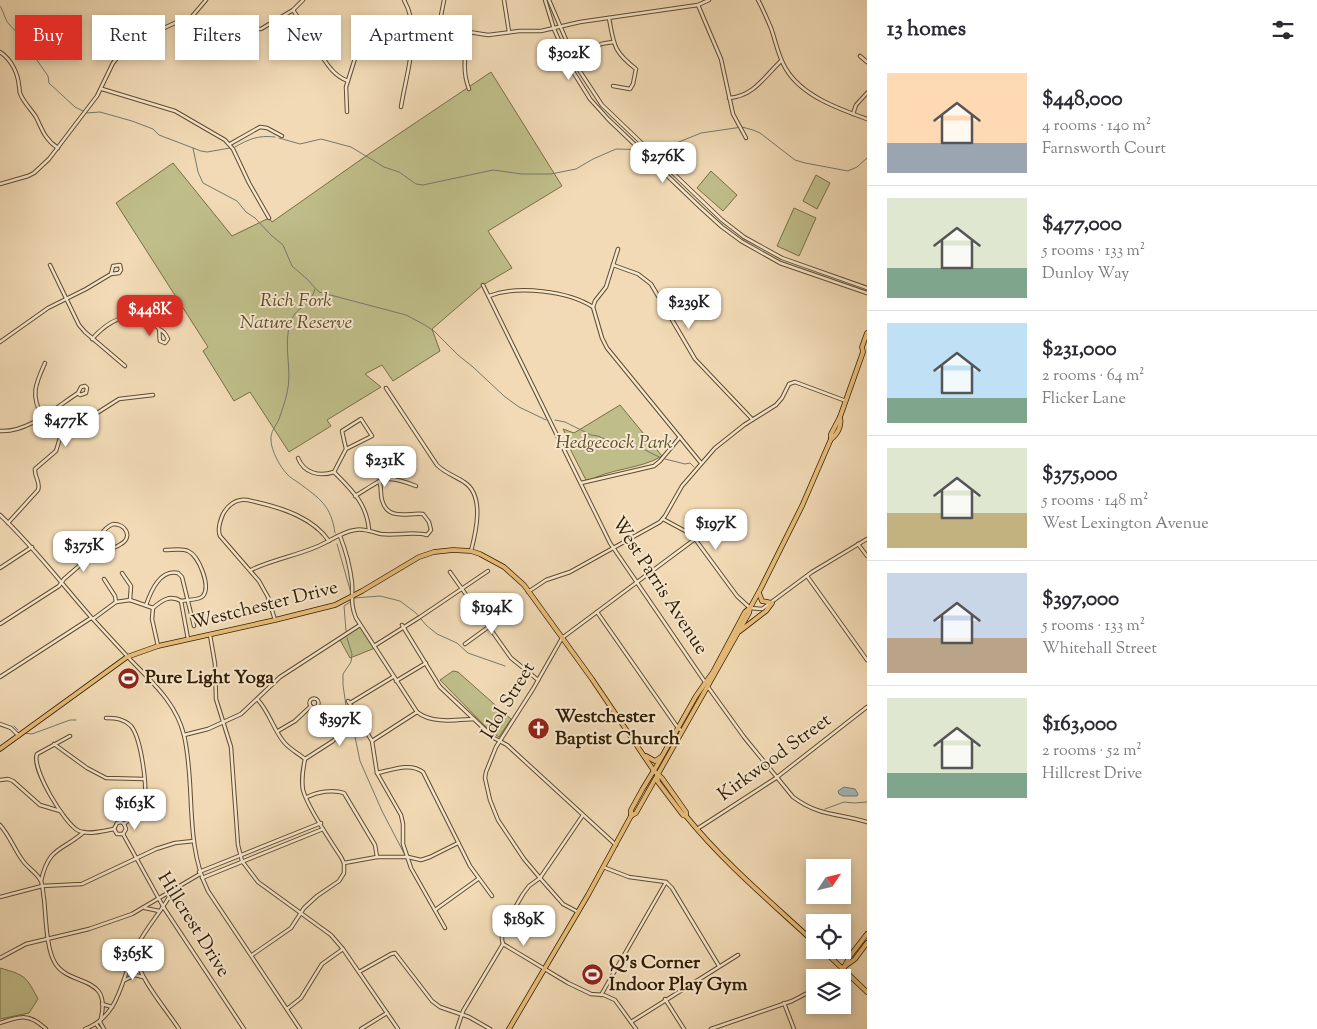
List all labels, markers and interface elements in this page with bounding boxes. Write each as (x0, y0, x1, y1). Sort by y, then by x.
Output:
chip: Buy (15, 15, 82, 60)
chip: Rent (92, 15, 165, 60)
chip: Filters (175, 15, 259, 60)
chip: New (269, 15, 341, 60)
chip: Apartment (351, 15, 472, 60)
text: 13 homes (887, 15, 966, 45)
icon: filters (1269, 16, 1297, 44)
pin: $302K (534, 38, 604, 81)
text: $302K (548, 43, 590, 66)
text: $448,000 (1042, 85, 1123, 115)
icon: home (927, 93, 987, 153)
text: 4 rooms · 140 m² (1042, 115, 1151, 138)
text: Farnsworth Court (1042, 138, 1166, 161)
pin: $276K (628, 142, 698, 184)
text: $276K (641, 146, 685, 169)
text: $477,000 (1042, 210, 1122, 240)
icon: home (927, 218, 987, 278)
text: 5 rooms · 133 m² (1042, 240, 1145, 263)
text: Dunloy Way (1042, 263, 1129, 286)
park label: Rich Fork Nature Reserve (240, 288, 353, 337)
pin: $239K (654, 288, 724, 330)
text: $239K (668, 292, 710, 315)
pin: $448K (115, 294, 185, 337)
text: $448K (128, 299, 172, 322)
text: $231,000 (1042, 335, 1117, 365)
icon: home (927, 343, 987, 403)
text: 2 rooms · 64 m² (1042, 365, 1145, 388)
text: Flicker Lane (1042, 388, 1126, 411)
pin: $477K (31, 406, 101, 448)
text: $477K (44, 410, 88, 433)
park label: Hedgecock Park (556, 430, 673, 457)
pin: $231K (350, 446, 420, 488)
text: $231K (365, 450, 405, 473)
text: $375,000 (1042, 460, 1117, 490)
icon: home (927, 468, 987, 528)
text: 5 rooms · 148 m² (1042, 490, 1148, 513)
pin: $197K (681, 508, 751, 551)
street label: West Parris Avenue (604, 512, 714, 660)
text: $197K (695, 513, 737, 536)
text: West Lexington Avenue (1042, 513, 1209, 536)
pin: $375K (49, 530, 119, 573)
text: $375K (64, 535, 104, 558)
street label: Westchester Drive (189, 575, 341, 637)
text: $397,000 (1042, 585, 1119, 615)
pin: $194K (457, 592, 527, 635)
icon: home (927, 593, 987, 653)
text: $194K (471, 597, 513, 620)
text: 5 rooms · 133 m² (1042, 615, 1145, 638)
text: Whitehall Street (1042, 638, 1157, 661)
street label: Idol Street (475, 657, 543, 745)
place label: Pure Light Yoga (145, 665, 274, 692)
sports icon: Pure Light Yoga (117, 666, 141, 690)
pin: $397K (305, 704, 375, 747)
place label: Westchester Baptist Church (555, 704, 681, 753)
street label: Kirkwood Street (713, 707, 838, 808)
text: $397K (319, 709, 361, 732)
text: $163,000 (1042, 710, 1117, 740)
church icon: Westchester Baptist Church (527, 716, 551, 740)
icon: home (927, 718, 987, 778)
text: 2 rooms · 52 m² (1042, 740, 1142, 763)
text: Hillcrest Drive (1042, 763, 1142, 786)
pin: $163K (100, 788, 170, 831)
text: $163K (115, 793, 155, 816)
north arrow (806, 859, 851, 904)
map controls (806, 859, 851, 1014)
street label: Hillcrest Drive (150, 867, 236, 983)
pin: $189K (489, 904, 559, 947)
text: $189K (503, 909, 545, 932)
button: locate (806, 914, 851, 959)
pin: $365K (98, 938, 168, 981)
text: $365K (113, 943, 153, 966)
place label: Q's Corner Indoor Play Gym (609, 950, 748, 999)
sports icon: Q's Corner Indoor Play Gym (581, 962, 605, 986)
button: layers (806, 969, 851, 1014)

